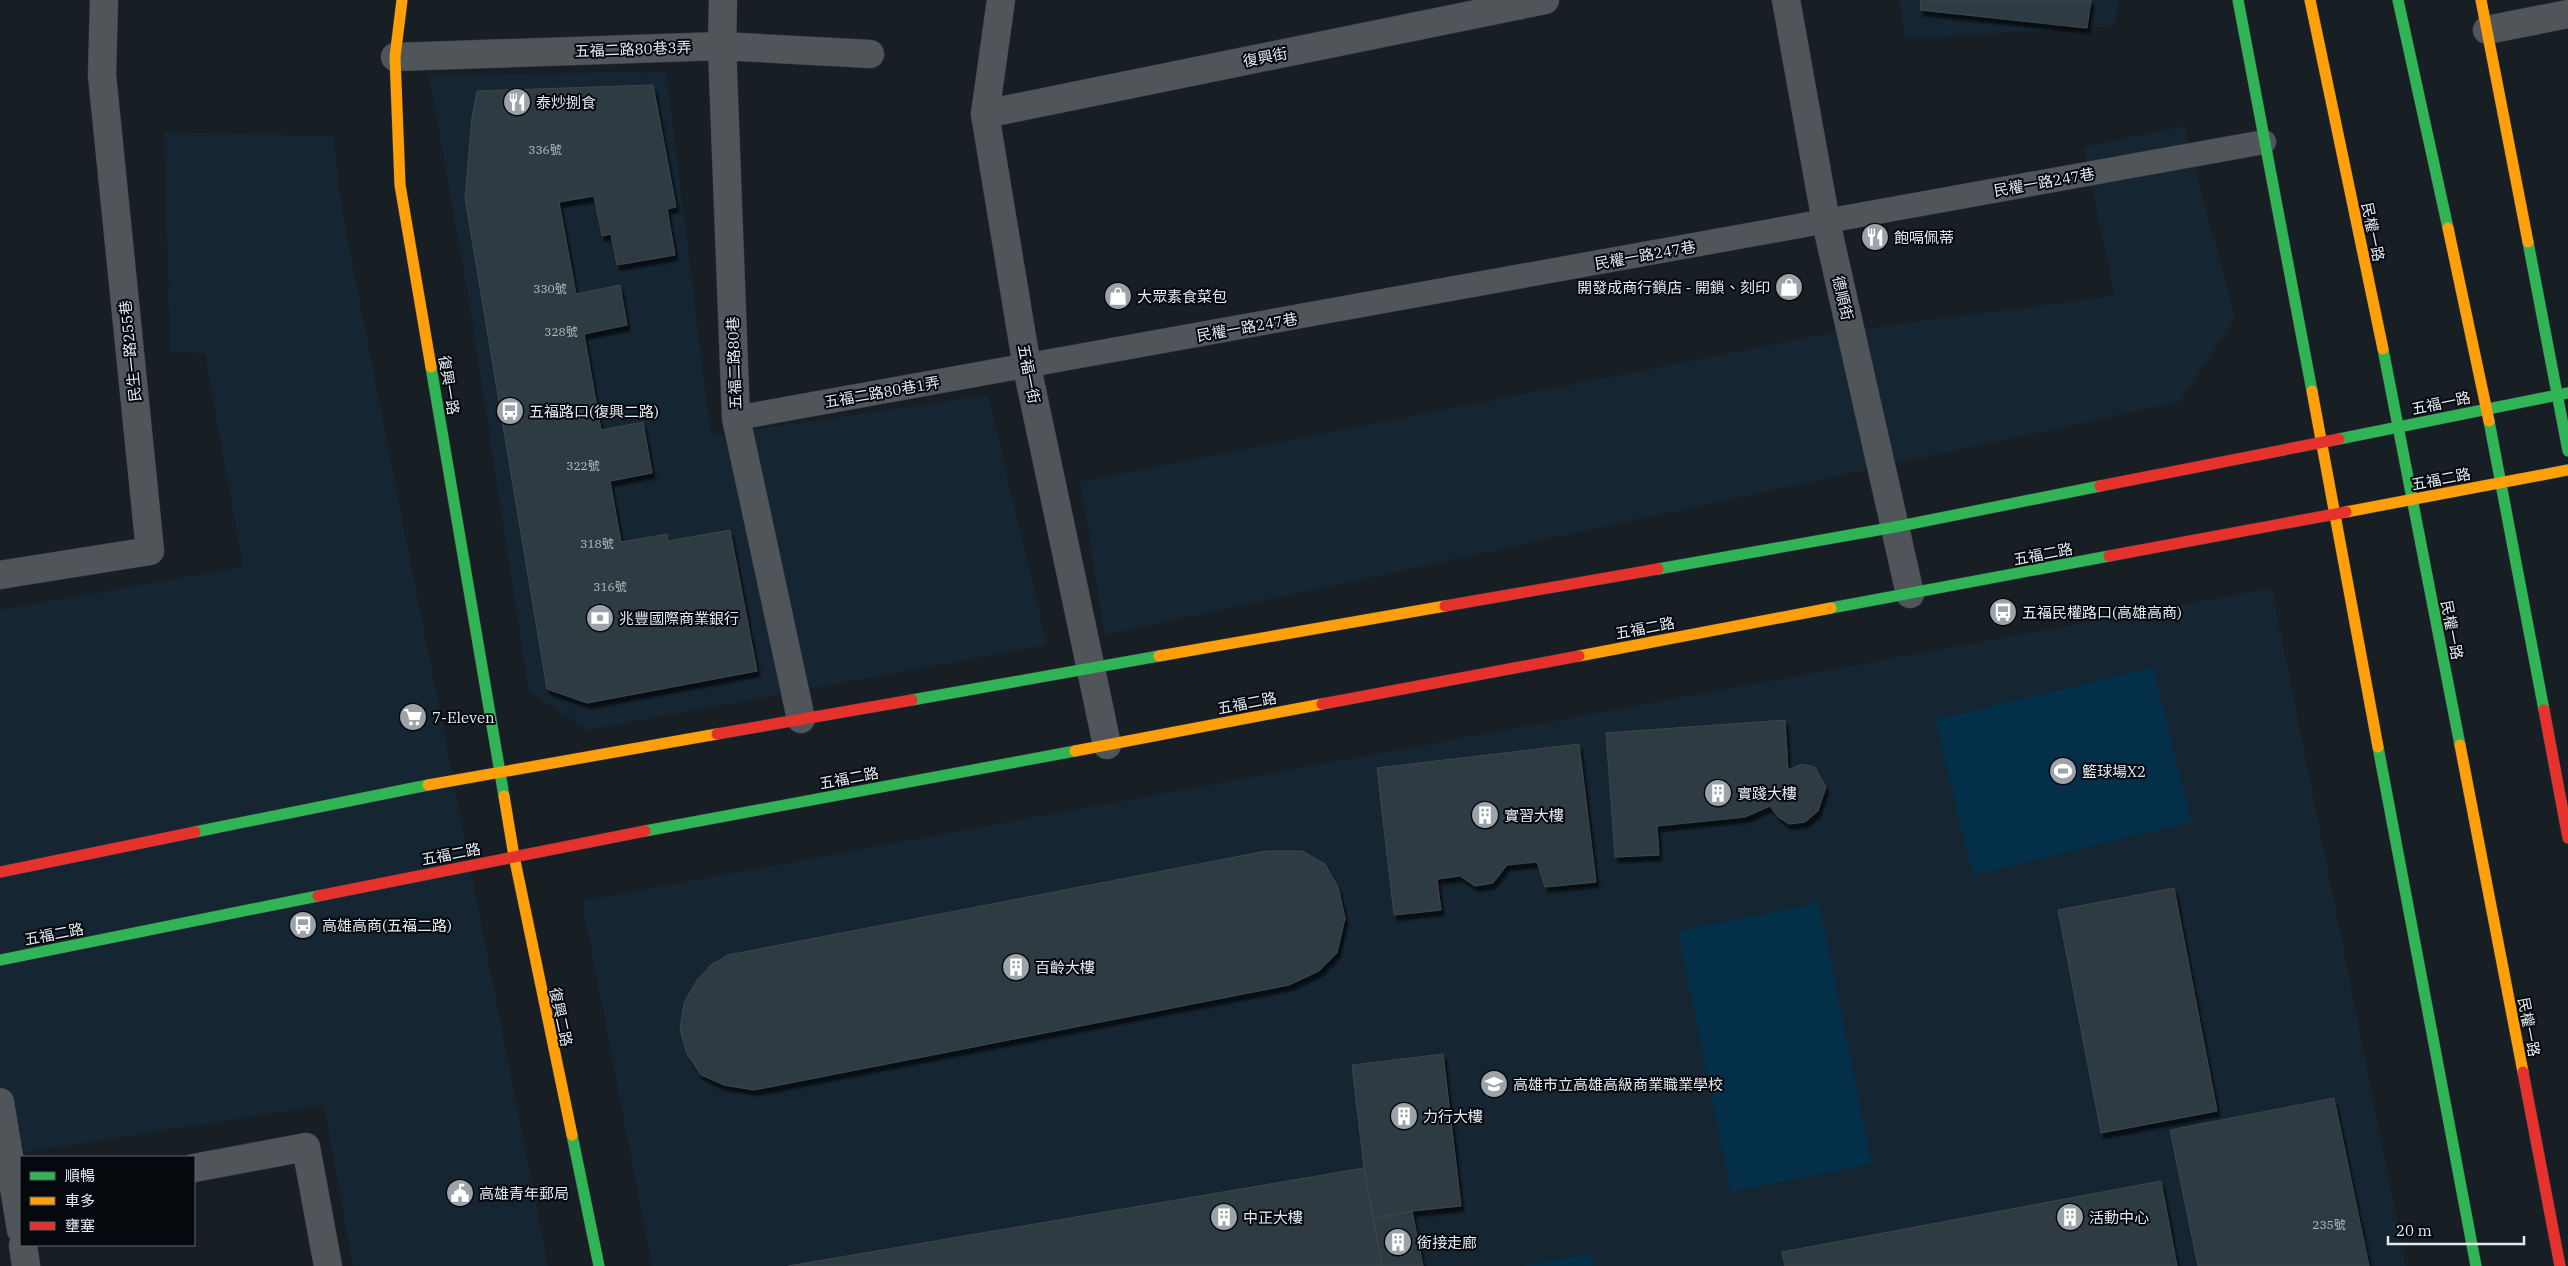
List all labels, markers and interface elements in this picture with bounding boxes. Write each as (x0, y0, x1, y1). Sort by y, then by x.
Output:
street label: 五福二路80巷3弄 (574, 37, 692, 61)
street label: 復興街 (1241, 43, 1289, 71)
restaurant icon: 泰炒捌食 (502, 87, 532, 117)
place label: 泰炒捌食 (536, 93, 596, 112)
house number: 336號 (528, 142, 562, 157)
street label: 民權一路247巷 (1992, 164, 2096, 200)
street label: 民權一路 (2357, 201, 2389, 263)
restaurant icon: 飽嗝佩蒂 (1860, 222, 1890, 252)
place label: 飽嗝佩蒂 (1894, 228, 1954, 247)
street label: 民權一路247巷 (1593, 237, 1697, 273)
shop icon: 開發成商行鎖店 - 開鎖、刻印 (1774, 272, 1804, 302)
street label: 德順街 (1829, 274, 1857, 322)
place label: 開發成商行鎖店 - 開鎖、刻印 (1577, 278, 1770, 297)
house number: 330號 (533, 281, 567, 296)
shop icon: 大眾素食菜包 (1103, 281, 1133, 311)
place label: 大眾素食菜包 (1137, 287, 1227, 306)
street label: 民生一路255巷 (115, 299, 145, 403)
street label: 民權一路247巷 (1195, 309, 1299, 345)
street label: 五福二路80巷 (723, 316, 745, 410)
house number: 328號 (544, 324, 578, 339)
street label: 五福一街 (1014, 343, 1044, 405)
street label: 復興一路 (435, 354, 463, 416)
street label: 五福二路80巷1弄 (823, 372, 941, 412)
street label: 五福一路 (2410, 387, 2472, 419)
bus stop icon: 五福路口(復興二路) (495, 396, 525, 426)
place label: 五福路口(復興二路) (529, 402, 659, 421)
house number: 322號 (566, 458, 600, 473)
street label: 五福二路 (2410, 464, 2472, 494)
house number: 318號 (580, 536, 614, 551)
street label: 五福二路 (2012, 539, 2074, 569)
house number: 316號 (593, 579, 627, 594)
bus stop icon: 五福民權路口(高雄高商) (1988, 597, 2018, 627)
street label: 民權一路 (2437, 599, 2467, 661)
bank icon: 兆豐國際商業銀行 (585, 603, 615, 633)
place label: 五福民權路口(高雄高商) (2022, 603, 2182, 622)
place label: 兆豐國際商業銀行 (619, 609, 739, 628)
street label: 五福二路 (1614, 613, 1676, 643)
street label: 五福二路 (1216, 688, 1278, 718)
supermarket icon: 7-Eleven (398, 702, 428, 732)
place label: 7-Eleven (432, 708, 495, 727)
sports icon: 籃球場X2 (2048, 756, 2078, 786)
place label: 籃球場X2 (2082, 762, 2146, 781)
street label: 五福二路 (818, 763, 880, 793)
building icon: 實踐大樓 (1703, 778, 1733, 808)
place label: 實踐大樓 (1737, 784, 1797, 803)
building icon: 實習大樓 (1470, 800, 1500, 830)
place label: 實習大樓 (1504, 806, 1564, 825)
street label: 五福二路 (420, 839, 482, 869)
bus stop icon: 高雄高商(五福二路) (288, 910, 318, 940)
place label: 高雄高商(五福二路) (322, 916, 452, 935)
street label: 五福二路 (23, 919, 85, 949)
building icon: 百齡大樓 (1001, 952, 1031, 982)
place label: 百齡大樓 (1035, 958, 1095, 977)
street label: 復興二路 (545, 986, 577, 1048)
street label: 民權一路 (2514, 996, 2544, 1058)
school or university icon: 高雄市立高雄高級商業職業學校 (1479, 1069, 1509, 1099)
place label: 高雄市立高雄高級商業職業學校 (1513, 1075, 1723, 1094)
building icon: 力行大樓 (1389, 1101, 1419, 1131)
place label: 力行大樓 (1423, 1107, 1483, 1126)
legend (20, 1156, 195, 1246)
text: 順暢 (65, 1166, 95, 1185)
public building icon: 高雄青年郵局 (445, 1178, 475, 1208)
place label: 高雄青年郵局 (479, 1184, 569, 1203)
text: 車多 (65, 1191, 95, 1210)
building icon: 中正大樓 (1209, 1202, 1239, 1232)
building icon: 活動中心 (2055, 1202, 2085, 1232)
place label: 中正大樓 (1243, 1208, 1303, 1227)
place label: 活動中心 (2089, 1208, 2149, 1227)
scale bar (2388, 1214, 2524, 1246)
text: 壅塞 (65, 1216, 95, 1235)
house number: 235號 (2312, 1217, 2346, 1232)
text: 20 m (2396, 1221, 2432, 1240)
building icon: 銜接走廊 (1383, 1227, 1413, 1257)
place label: 銜接走廊 (1417, 1233, 1477, 1252)

